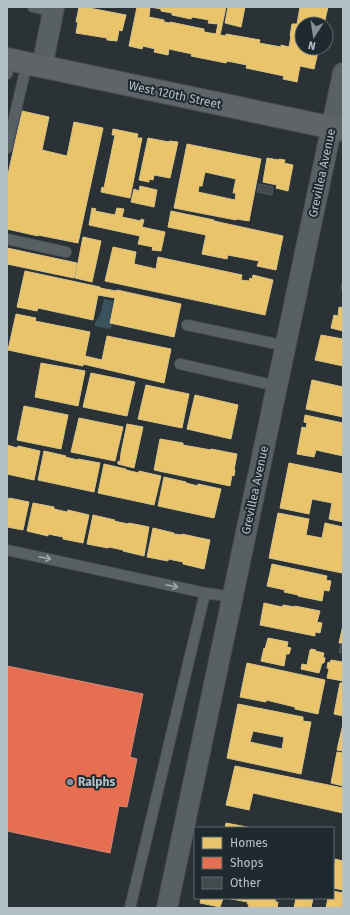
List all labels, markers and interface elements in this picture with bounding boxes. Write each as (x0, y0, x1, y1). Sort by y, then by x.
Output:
north arrow (294, 16, 334, 56)
text: N (307, 38, 317, 52)
street label: West 120th Street (127, 78, 223, 112)
street label: Grevillea Avenue (306, 127, 338, 219)
street label: Grevillea Avenue (239, 444, 271, 536)
one-way arrow (38, 555, 51, 563)
one-way arrow (165, 582, 178, 590)
place label: Ralphs (78, 775, 115, 789)
marker: Ralphs (65, 777, 75, 787)
legend (194, 827, 334, 899)
text: Homes (230, 836, 268, 850)
text: Shops (230, 856, 264, 870)
text: Other (230, 876, 261, 890)

